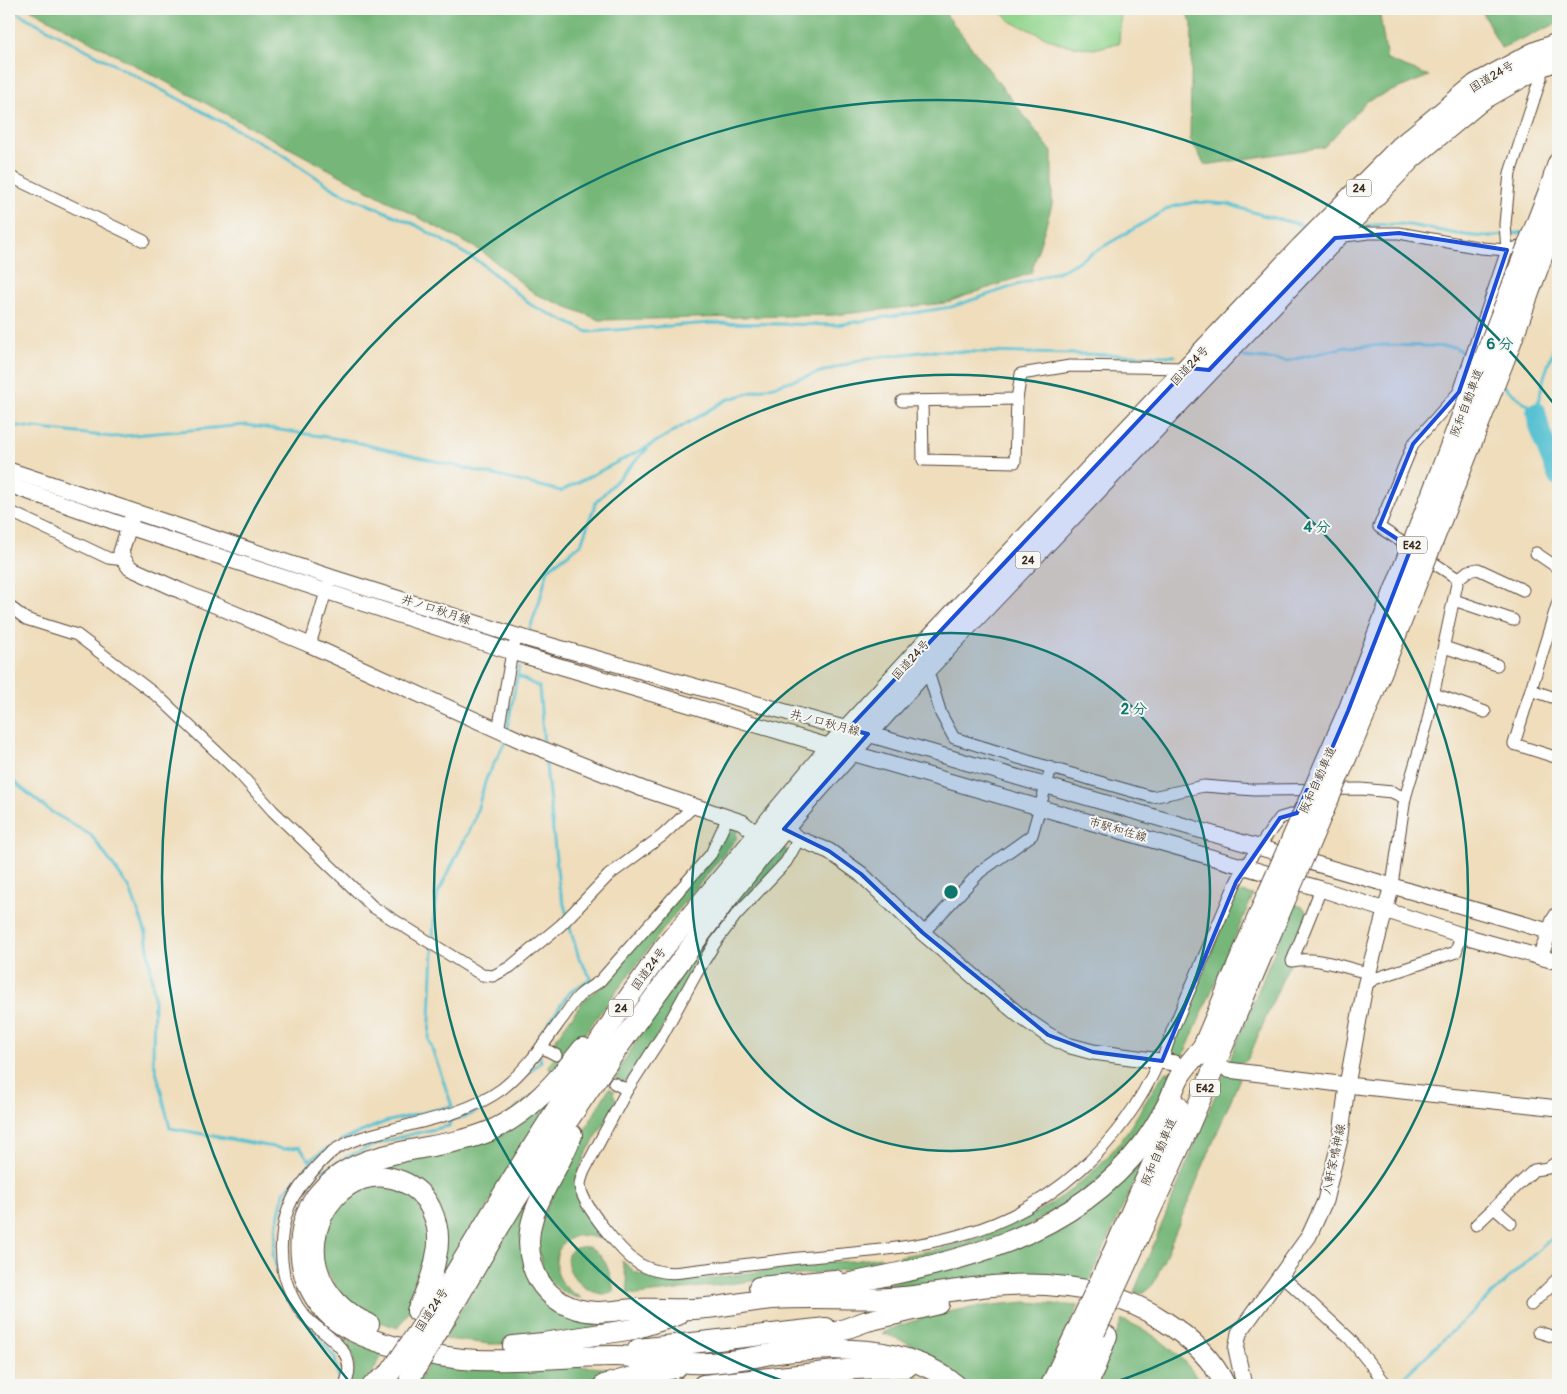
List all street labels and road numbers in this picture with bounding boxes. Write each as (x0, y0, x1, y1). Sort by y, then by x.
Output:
street label: 国道24号 (1467, 58, 1517, 96)
road number: 24 (1346, 180, 1372, 197)
street label: 国道24号 (1168, 343, 1212, 389)
street label: 阪和自動車道 (1447, 367, 1487, 439)
road number: E42 (1397, 536, 1427, 554)
road number: 24 (1016, 552, 1040, 568)
street label: 井ノ口秋月線 (399, 592, 473, 628)
street label: 国道24号 (889, 637, 933, 683)
street label: 井ノ口秋月線 (788, 706, 862, 740)
street label: 阪和自動車道 (1297, 744, 1339, 816)
street label: 市駅和佐線 (1087, 815, 1149, 845)
street label: 国道24号 (628, 944, 670, 994)
road number: 24 (608, 1000, 634, 1016)
road number: E42 (1190, 1080, 1220, 1096)
street label: 阪和自動車道 (1138, 1116, 1180, 1188)
street label: 八軒家鳴神線 (1319, 1122, 1349, 1196)
street label: 国道24号 (412, 1285, 452, 1335)

